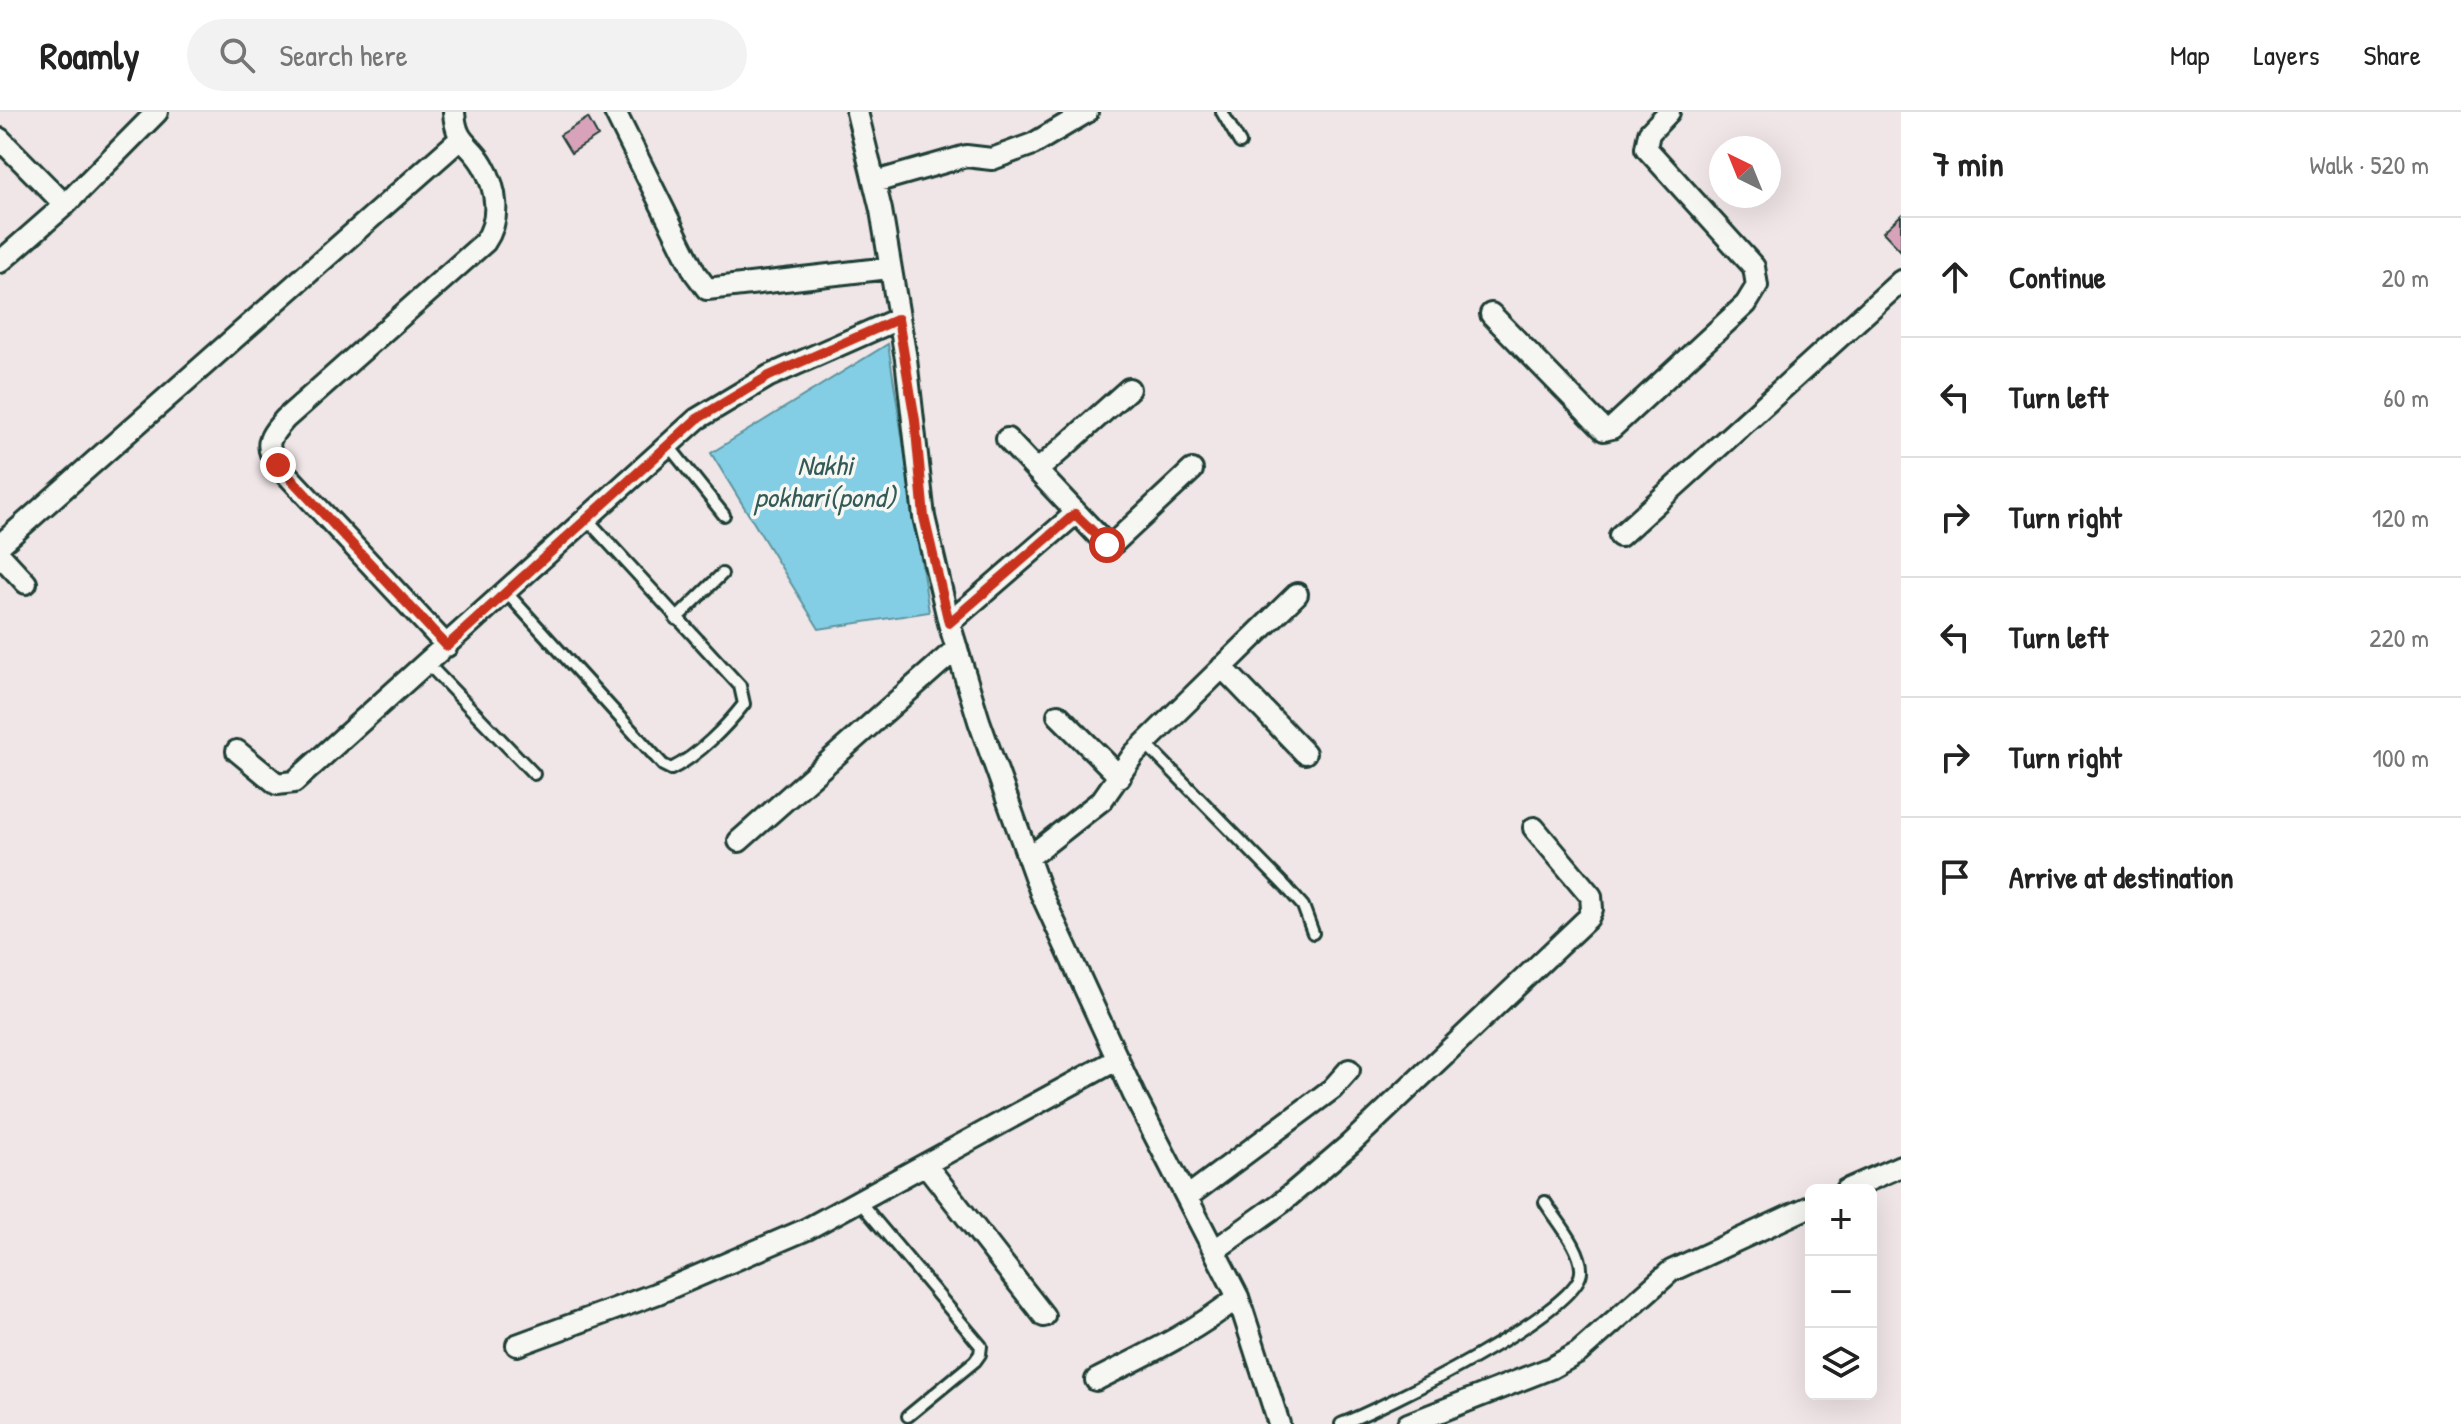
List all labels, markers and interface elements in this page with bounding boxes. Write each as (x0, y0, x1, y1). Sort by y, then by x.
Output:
search box (187, 19, 747, 91)
text: Roamly (40, 29, 139, 81)
icon: search (215, 33, 259, 77)
text: Search here (279, 35, 408, 75)
text: Map (2170, 36, 2210, 74)
text: Layers (2254, 36, 2319, 74)
text: Share (2363, 36, 2421, 74)
north arrow (1709, 136, 1781, 208)
text: 7 min (1933, 141, 2004, 187)
text: Walk · 520 m (2309, 147, 2429, 182)
icon: ahead (1933, 255, 1977, 299)
text: Continue (2009, 257, 2106, 297)
text: 20 m (2382, 260, 2429, 295)
icon: left (1933, 375, 1977, 419)
text: Turn left (2009, 377, 2108, 417)
text: 60 m (2383, 380, 2429, 415)
water label: Nakhi pokhari(pond) (752, 446, 897, 516)
route end (260, 447, 296, 483)
icon: right (1933, 495, 1977, 539)
text: Turn right (2009, 497, 2122, 537)
text: 120 m (2372, 500, 2429, 535)
route start (1089, 527, 1125, 563)
icon: left (1933, 615, 1977, 659)
text: Turn left (2009, 617, 2108, 657)
text: 220 m (2369, 620, 2429, 655)
icon: right (1933, 735, 1977, 779)
text: Turn right (2009, 737, 2122, 777)
text: 100 m (2373, 740, 2429, 775)
icon: arrive (1933, 855, 1977, 899)
text: Arrive at destination (2009, 857, 2234, 897)
map controls (1805, 1184, 1877, 1400)
button: + (1805, 1184, 1877, 1256)
button: − (1805, 1256, 1877, 1328)
button: layers (1805, 1328, 1877, 1400)

